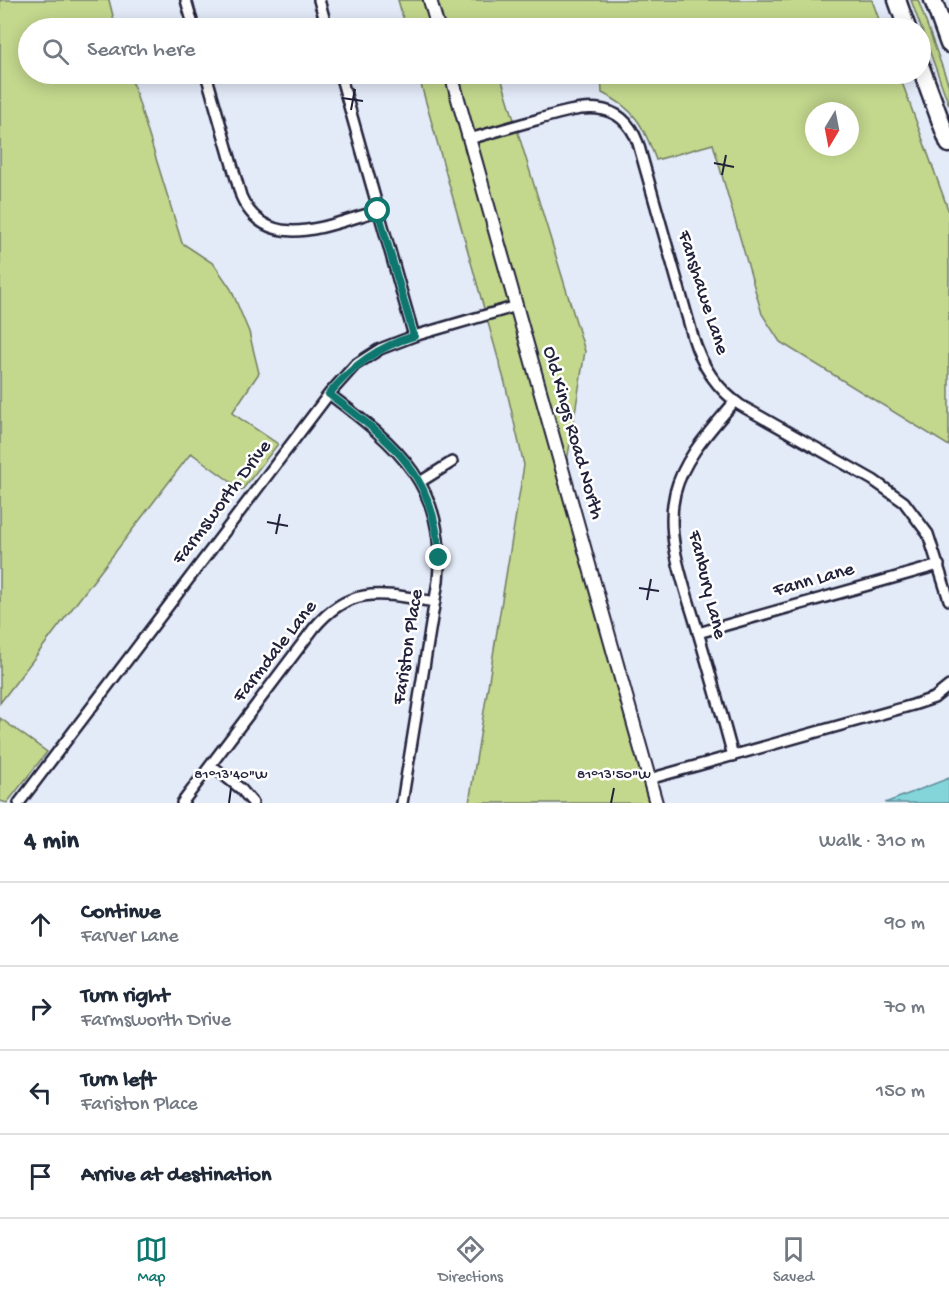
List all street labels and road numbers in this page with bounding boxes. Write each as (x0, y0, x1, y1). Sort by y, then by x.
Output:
street label: Fanshawe Lane (671, 227, 733, 358)
street label: Old Kings Road North (536, 344, 608, 522)
street label: Farmsworth Drive (168, 436, 278, 571)
street label: Fanbury Lane (681, 528, 731, 642)
street label: Fann Lane (770, 558, 858, 604)
street label: Fariston Place (388, 587, 430, 707)
street label: Farmdale Lane (228, 596, 323, 708)

